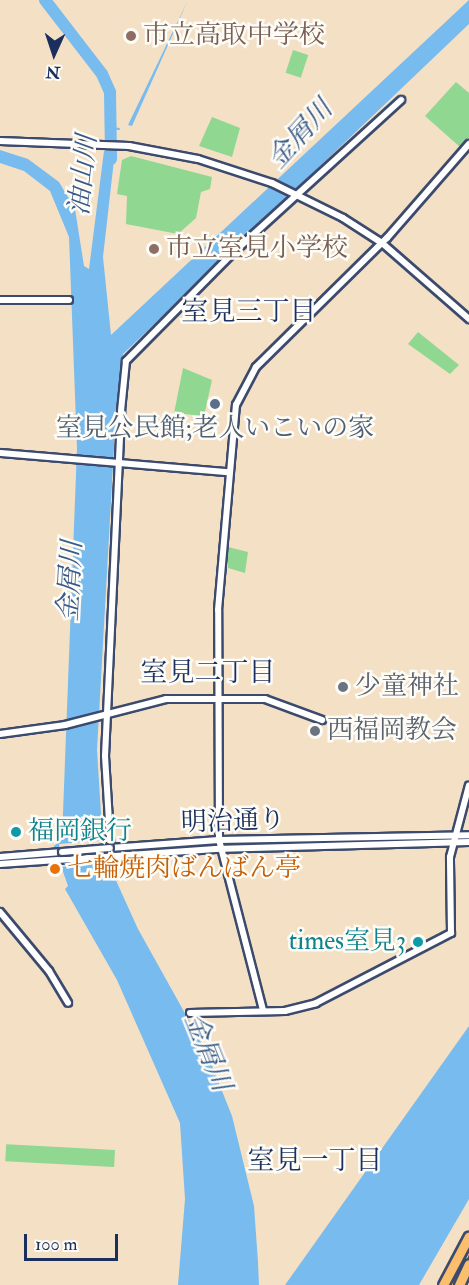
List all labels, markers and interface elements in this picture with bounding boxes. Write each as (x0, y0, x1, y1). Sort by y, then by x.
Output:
place label: 市立高取中学校 (143, 20, 325, 52)
north arrow (24, 24, 84, 84)
marker: 市立高取中学校 (124, 29, 138, 43)
text: N (45, 62, 61, 82)
water label: 金屑川 (261, 93, 339, 175)
water label: 油山川 (63, 133, 103, 217)
place label: 市立室見小学校 (166, 233, 348, 265)
marker: 市立室見小学校 (147, 242, 161, 256)
district label: 室見三丁目 (182, 296, 316, 328)
marker: 室見公民館;老人いこいの家 (208, 397, 222, 411)
place label: 室見公民館;老人いこいの家 (56, 413, 374, 445)
water label: 金屑川 (52, 540, 88, 622)
district label: 室見二丁目 (141, 657, 275, 689)
place label: 少童神社 (355, 671, 459, 703)
marker: 少童神社 (336, 680, 350, 694)
place label: 西福岡教会 (327, 715, 457, 747)
marker: 西福岡教会 (308, 724, 322, 738)
street label: 明治通り (180, 805, 286, 839)
place label: 福岡銀行 (28, 816, 132, 848)
marker: 福岡銀行 (9, 825, 23, 839)
place label: 七輪焼肉ばんばん亭 (67, 853, 301, 885)
marker: 七輪焼肉ばんばん亭 (48, 862, 62, 876)
place label: times室見3 (289, 926, 406, 958)
marker: times室見3 (411, 935, 425, 949)
water label: 金屑川 (178, 1008, 238, 1096)
district label: 室見一丁目 (248, 1145, 382, 1177)
scale bar (27, 1222, 122, 1260)
text: 100 m (35, 1233, 78, 1256)

